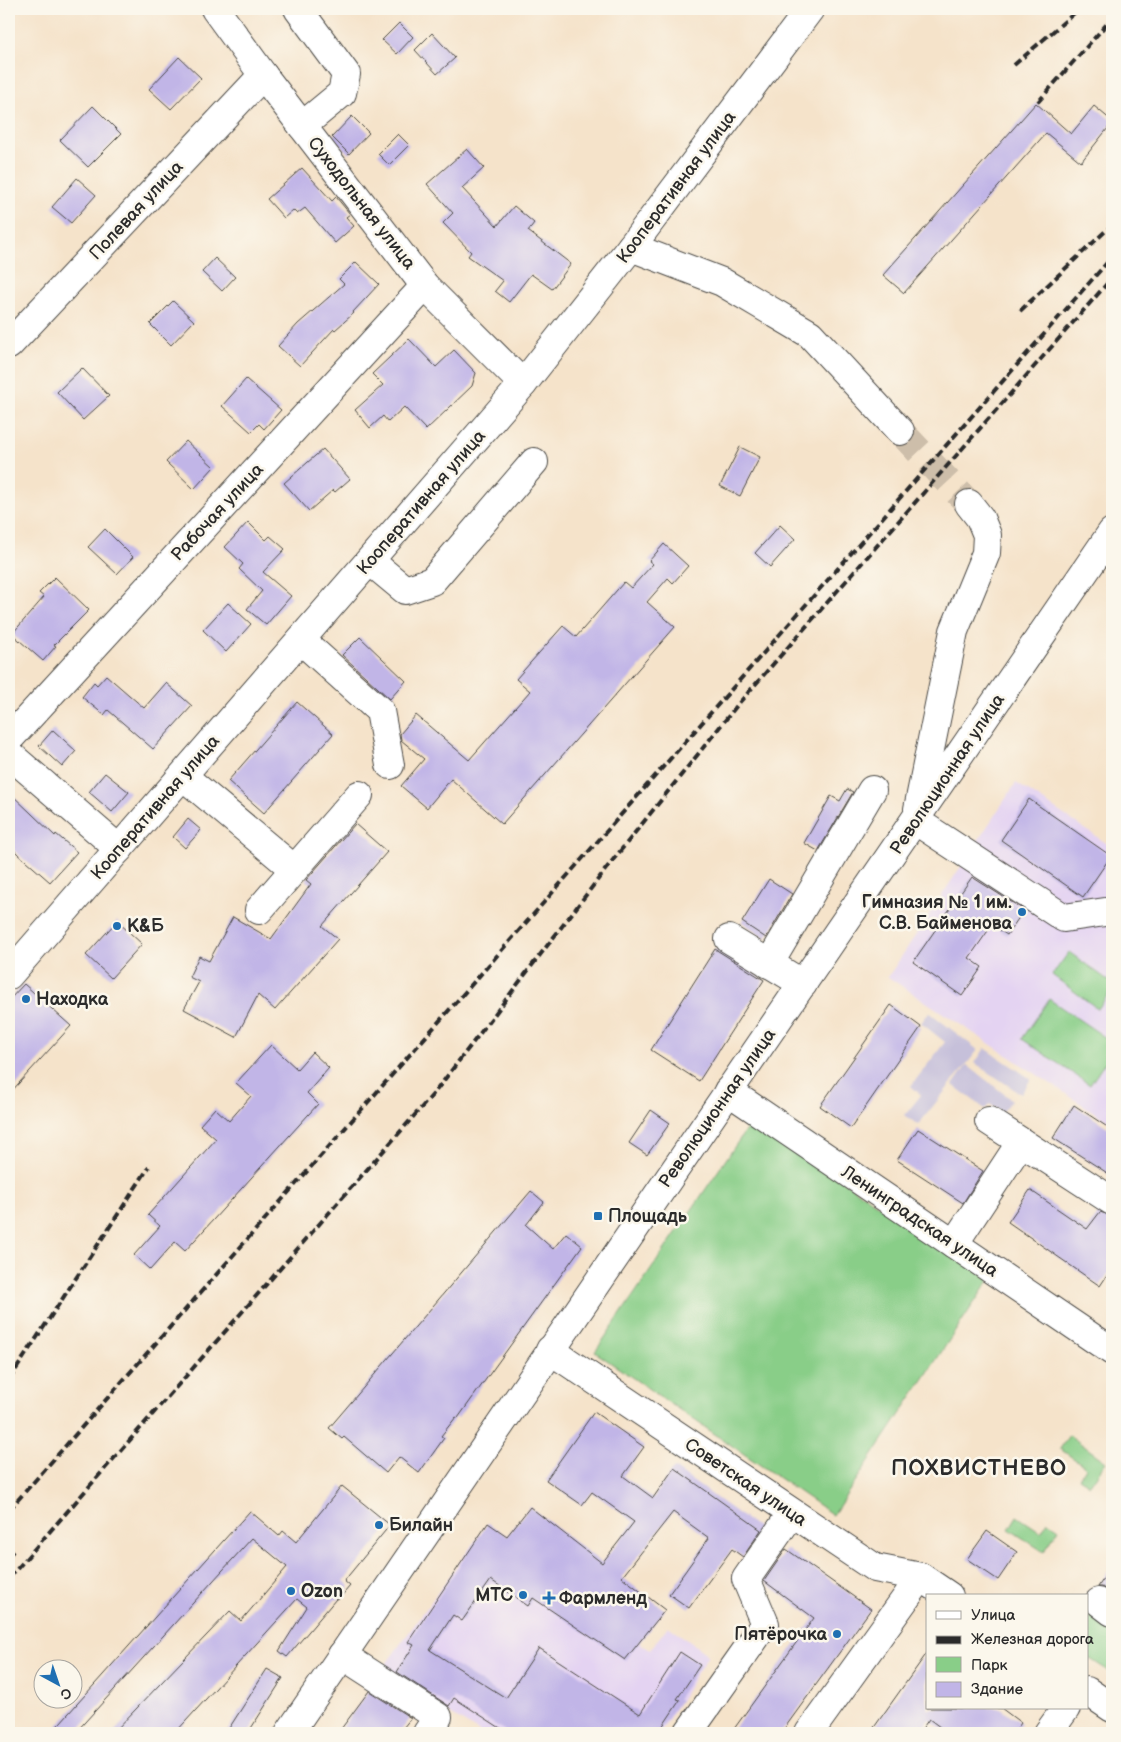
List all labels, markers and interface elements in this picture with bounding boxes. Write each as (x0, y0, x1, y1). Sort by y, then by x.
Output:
street label: Кооперативная улица (612, 107, 741, 267)
street label: Суходольная улица (303, 133, 420, 274)
street label: Полевая улица (85, 156, 188, 264)
street label: Кооперативная улица (353, 425, 490, 579)
street label: Рабочая улица (167, 459, 268, 566)
street label: Революционная улица (886, 690, 1009, 859)
street label: Кооперативная улица (87, 730, 224, 884)
place label: Гимназия № 1 им. С.В. Байменова (861, 892, 1013, 934)
marker: Гимназия № 1 им. С.В. Байменова (1016, 906, 1028, 918)
place label: К&Б (127, 916, 164, 937)
marker: К&Б (111, 920, 123, 932)
place label: Находка (36, 989, 109, 1010)
marker: Находка (20, 993, 32, 1005)
street label: Революционная улица (654, 1024, 781, 1192)
street label: Ленинградская улица (837, 1161, 1002, 1282)
place label: Площадь (608, 1206, 688, 1227)
marker: Площадь (592, 1210, 604, 1222)
street label: Советская улица (681, 1434, 811, 1531)
district label: ПОХВИСТНЕВО (891, 1455, 1067, 1482)
place label: Билайн (389, 1515, 453, 1536)
marker: Билайн (373, 1519, 385, 1531)
place label: Ozon (301, 1581, 343, 1602)
marker: Ozon (285, 1585, 297, 1597)
place label: МТС (475, 1585, 513, 1606)
place label: Фармленд (559, 1588, 647, 1609)
marker: МТС (517, 1589, 529, 1601)
marker: Фармленд (543, 1592, 555, 1604)
legend (926, 1594, 1088, 1710)
text: Улица (971, 1606, 1016, 1625)
place label: Пятёрочка (734, 1624, 828, 1645)
marker: Пятёрочка (831, 1628, 843, 1640)
text: Железная дорога (971, 1630, 1094, 1649)
text: Парк (971, 1656, 1008, 1675)
north arrow (32, 1660, 82, 1710)
text: Здание (971, 1680, 1023, 1699)
text: С (57, 1684, 75, 1703)

